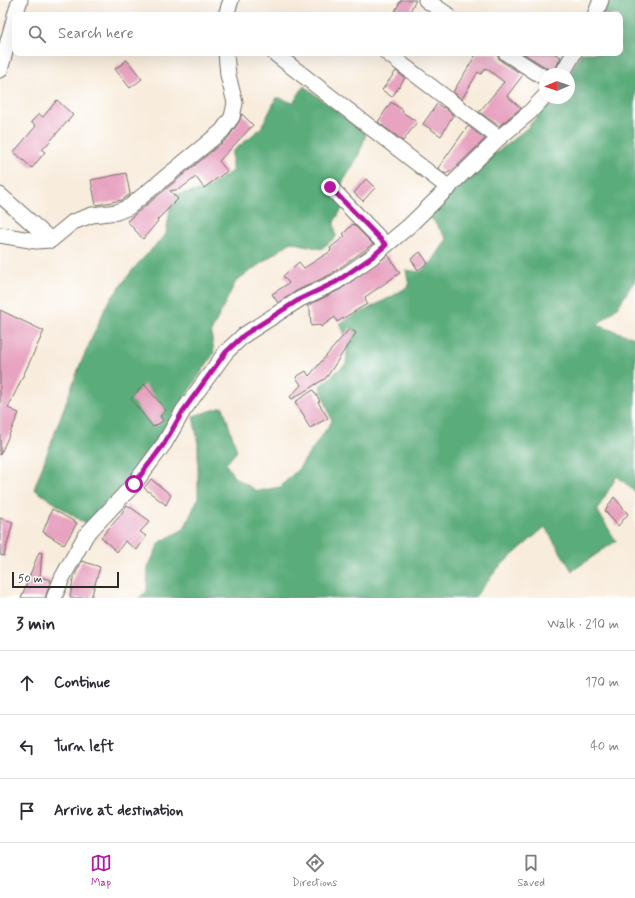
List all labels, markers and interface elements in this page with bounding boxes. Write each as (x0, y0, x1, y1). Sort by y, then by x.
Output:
search box (12, 12, 623, 56)
icon: search (26, 23, 48, 45)
text: Search here (58, 24, 134, 44)
north arrow (539, 68, 575, 104)
route end (321, 178, 339, 196)
route start (125, 475, 143, 493)
scale bar (12, 570, 119, 589)
text: 50 m (18, 572, 43, 586)
text: 3 min (16, 613, 55, 635)
text: Walk · 210 m (547, 616, 619, 633)
icon: ahead (16, 672, 38, 694)
text: Continue (54, 673, 110, 693)
text: 170 m (585, 674, 619, 691)
icon: left (16, 736, 38, 758)
text: Turn left (54, 737, 114, 757)
text: 40 m (590, 738, 619, 755)
icon: arrive (16, 800, 38, 822)
text: Arrive at destination (54, 801, 183, 821)
tab: Map (90, 852, 112, 890)
tab: Directions (292, 852, 337, 890)
tab: Saved (517, 852, 545, 890)

